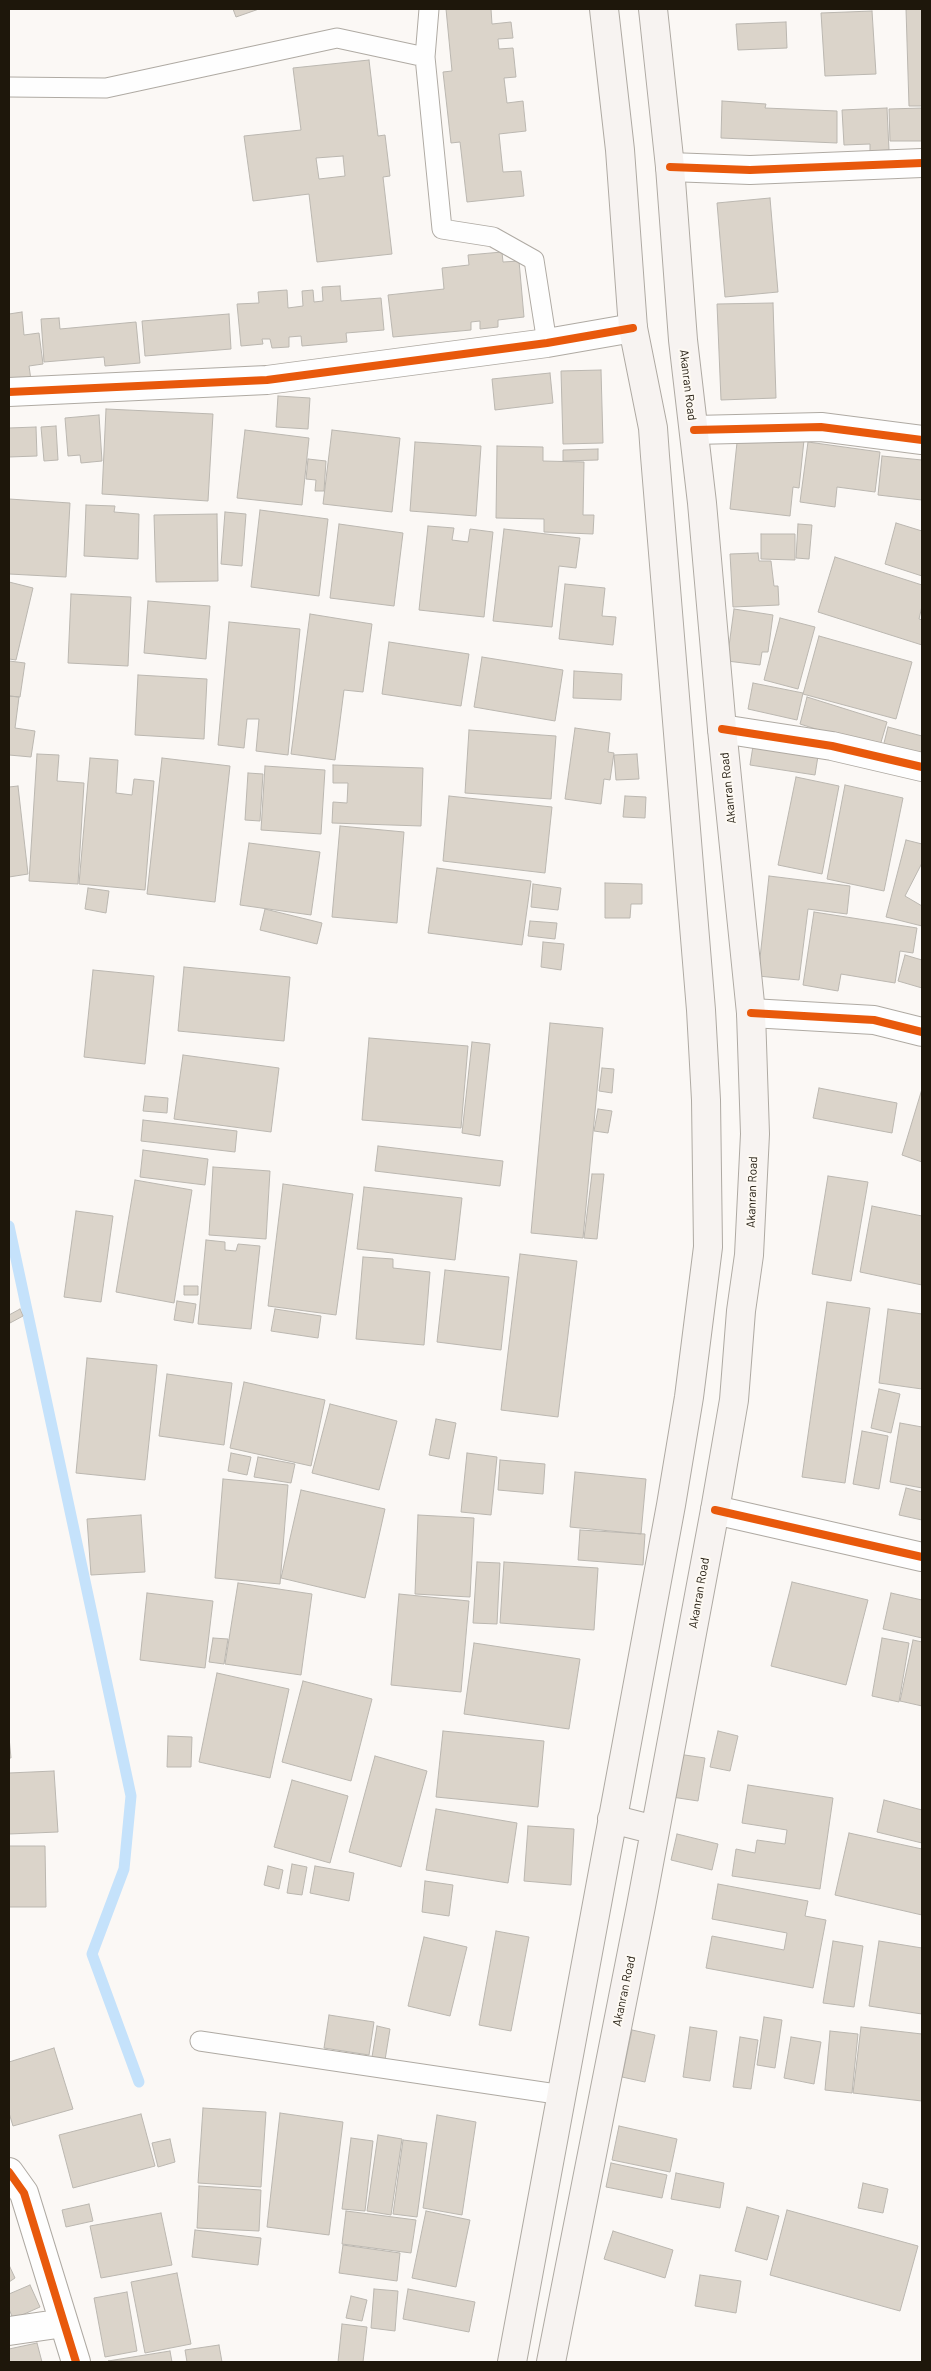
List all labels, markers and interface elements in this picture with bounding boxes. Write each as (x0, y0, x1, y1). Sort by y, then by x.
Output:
street label: Akanran Road (676, 349, 700, 421)
street label: Akanran Road (717, 752, 739, 824)
street label: Akanran Road (744, 1156, 760, 1228)
street label: Akanran Road (686, 1556, 712, 1630)
street label: Akanran Road (610, 1954, 638, 2028)

